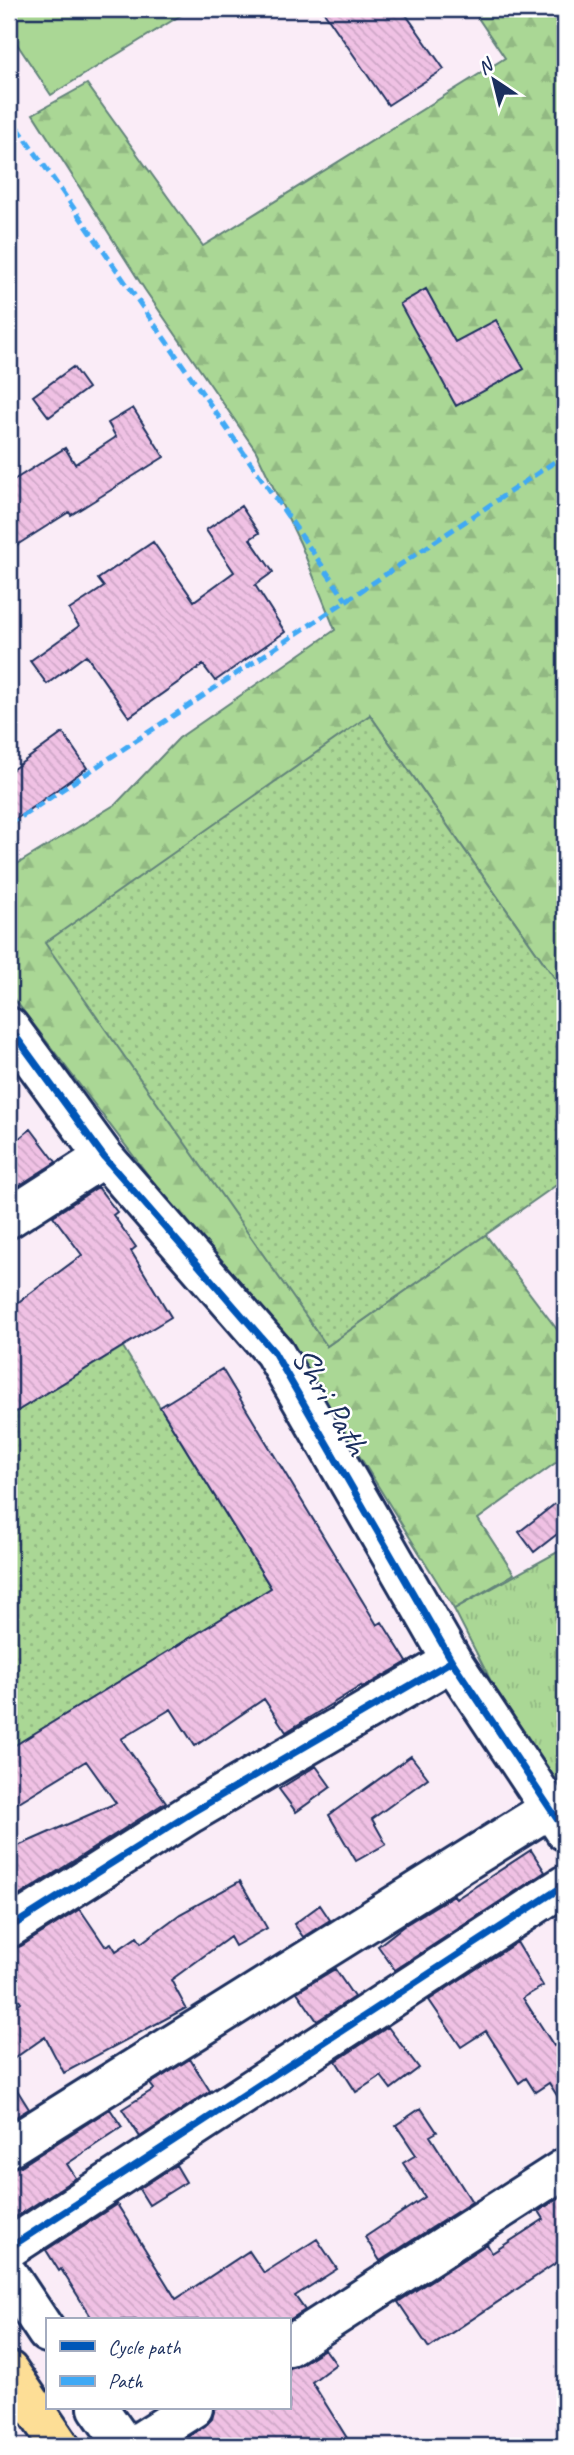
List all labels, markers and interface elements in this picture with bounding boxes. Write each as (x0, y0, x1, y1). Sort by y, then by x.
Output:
north arrow (458, 46, 528, 116)
text: N (473, 52, 499, 80)
street label: Shri Path (282, 1339, 380, 1465)
legend (46, 2318, 290, 2410)
text: Cycle path (108, 2334, 181, 2360)
text: Path (108, 2368, 144, 2394)

